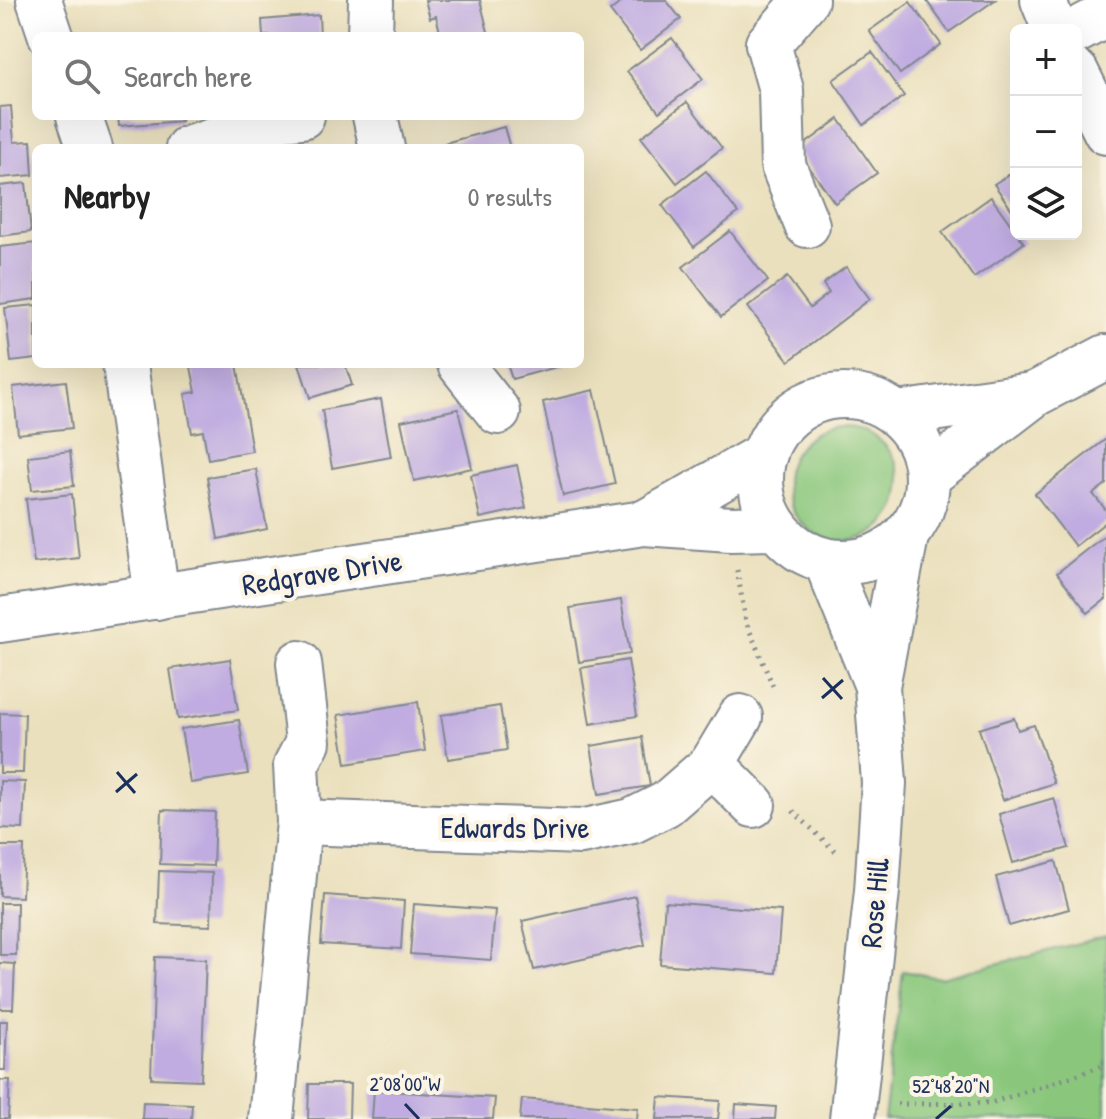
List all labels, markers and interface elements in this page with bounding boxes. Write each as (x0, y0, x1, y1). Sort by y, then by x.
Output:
map controls (1010, 24, 1082, 240)
button: + (1010, 24, 1082, 96)
search box (32, 32, 584, 120)
icon: search (60, 54, 104, 98)
text: Search here (124, 56, 252, 96)
button: − (1010, 96, 1082, 168)
button: layers (1010, 168, 1082, 240)
text: Nearby (64, 173, 150, 219)
text: 0 results (468, 179, 552, 214)
street label: Redgrave Drive (239, 540, 405, 604)
street label: Edwards Drive (441, 807, 589, 847)
street label: Rose Hill (850, 855, 898, 949)
text: 2°08'00"W (369, 1070, 441, 1097)
text: 52°48'20"N (913, 1072, 989, 1099)

